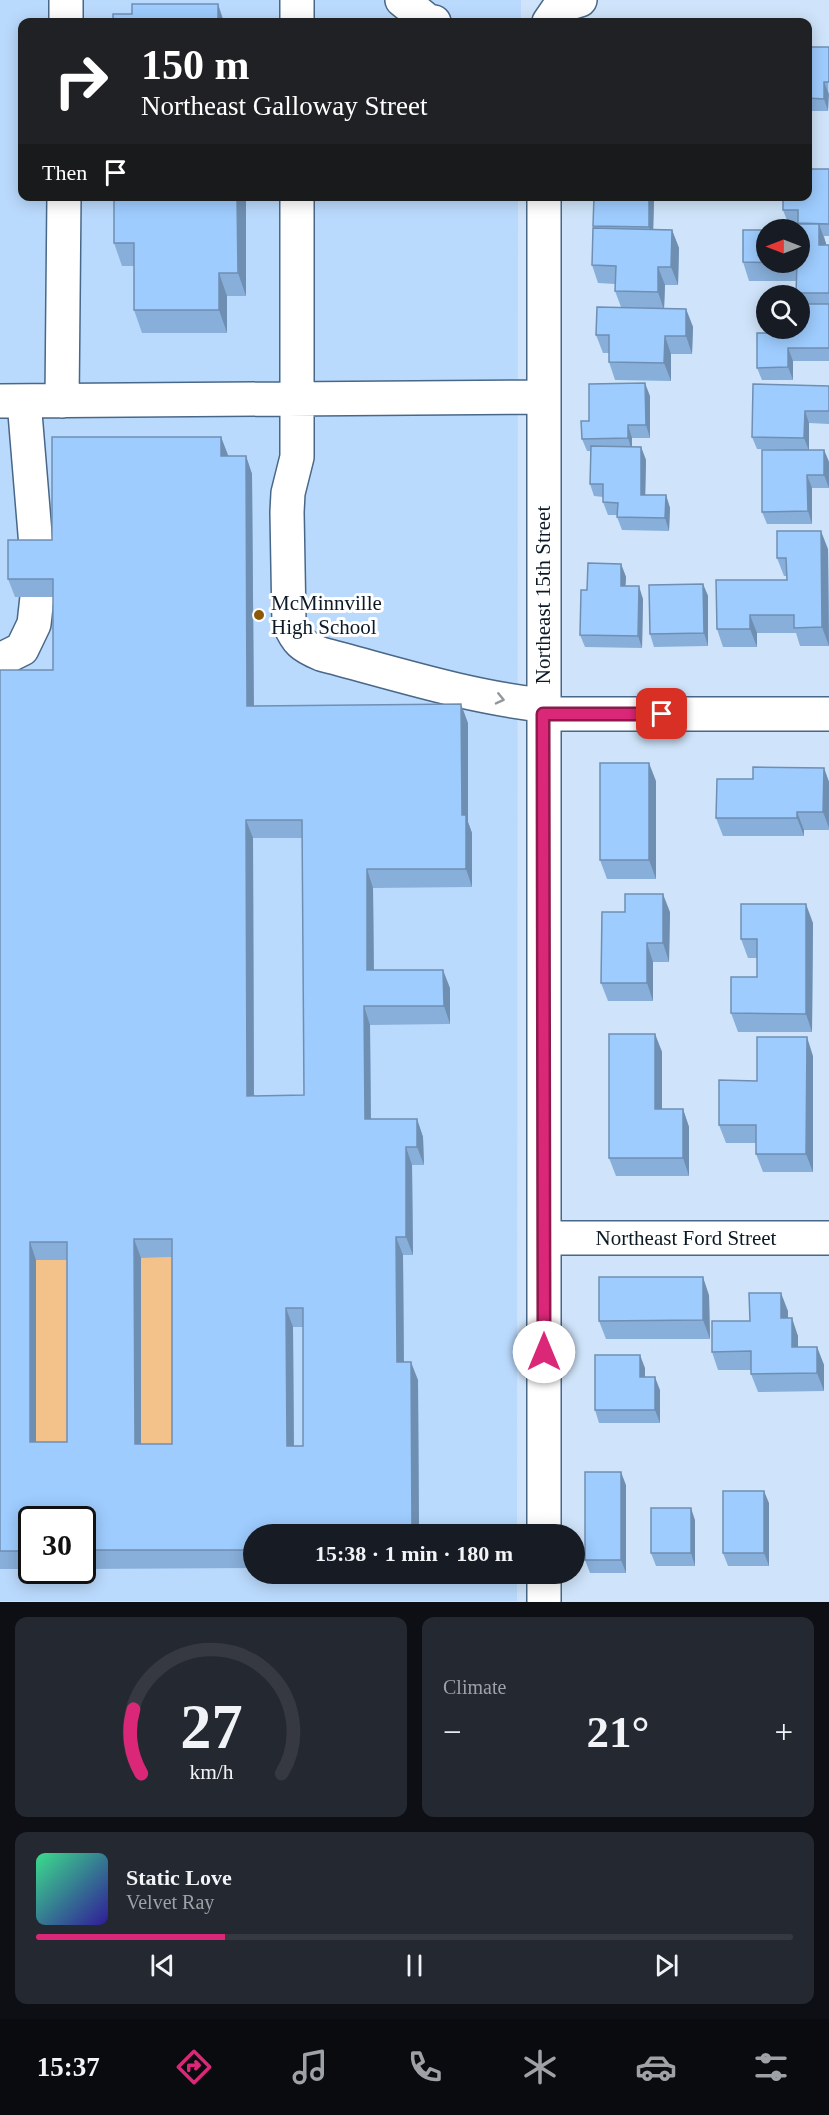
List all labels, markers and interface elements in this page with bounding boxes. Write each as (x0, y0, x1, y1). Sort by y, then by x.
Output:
icon: right (42, 42, 120, 120)
text: 150 m (141, 42, 250, 88)
text: Northeast Galloway Street (141, 91, 427, 121)
icon: arrive (99, 156, 132, 189)
text: Then (42, 160, 87, 185)
north arrow (756, 219, 810, 273)
map controls (756, 219, 810, 339)
button: search (756, 285, 810, 339)
street label: Northeast 15th Street (531, 506, 555, 684)
place label: McMinnville High School (271, 591, 382, 639)
marker: McMinnville High School (252, 608, 266, 622)
pin (636, 688, 687, 739)
one-way arrow (495, 692, 505, 705)
icon: arrive (645, 697, 678, 730)
street label: Northeast Ford Street (596, 1226, 777, 1250)
position arrow (512, 1320, 576, 1384)
speed limit sign: 30 (18, 1506, 96, 1584)
text: 15:38 · 1 min · 180 m (315, 1541, 513, 1566)
text: Climate (443, 1676, 506, 1698)
text: 27 (180, 1692, 242, 1761)
text: 21° (587, 1707, 650, 1757)
text: − (443, 1714, 462, 1750)
text: + (774, 1714, 793, 1750)
text: km/h (189, 1760, 233, 1784)
text: Static Love (126, 1865, 232, 1890)
text: Velvet Ray (126, 1891, 214, 1913)
icon: previous (146, 1949, 179, 1982)
icon: pause (398, 1949, 431, 1982)
icon: next (650, 1949, 683, 1982)
icon: directions (173, 2046, 215, 2088)
icon: music (289, 2046, 331, 2088)
icon: phone (404, 2046, 446, 2088)
icon: climate (519, 2046, 561, 2088)
icon: car (635, 2046, 677, 2088)
icon: filters (750, 2046, 792, 2088)
text: 15:37 (37, 2052, 100, 2082)

